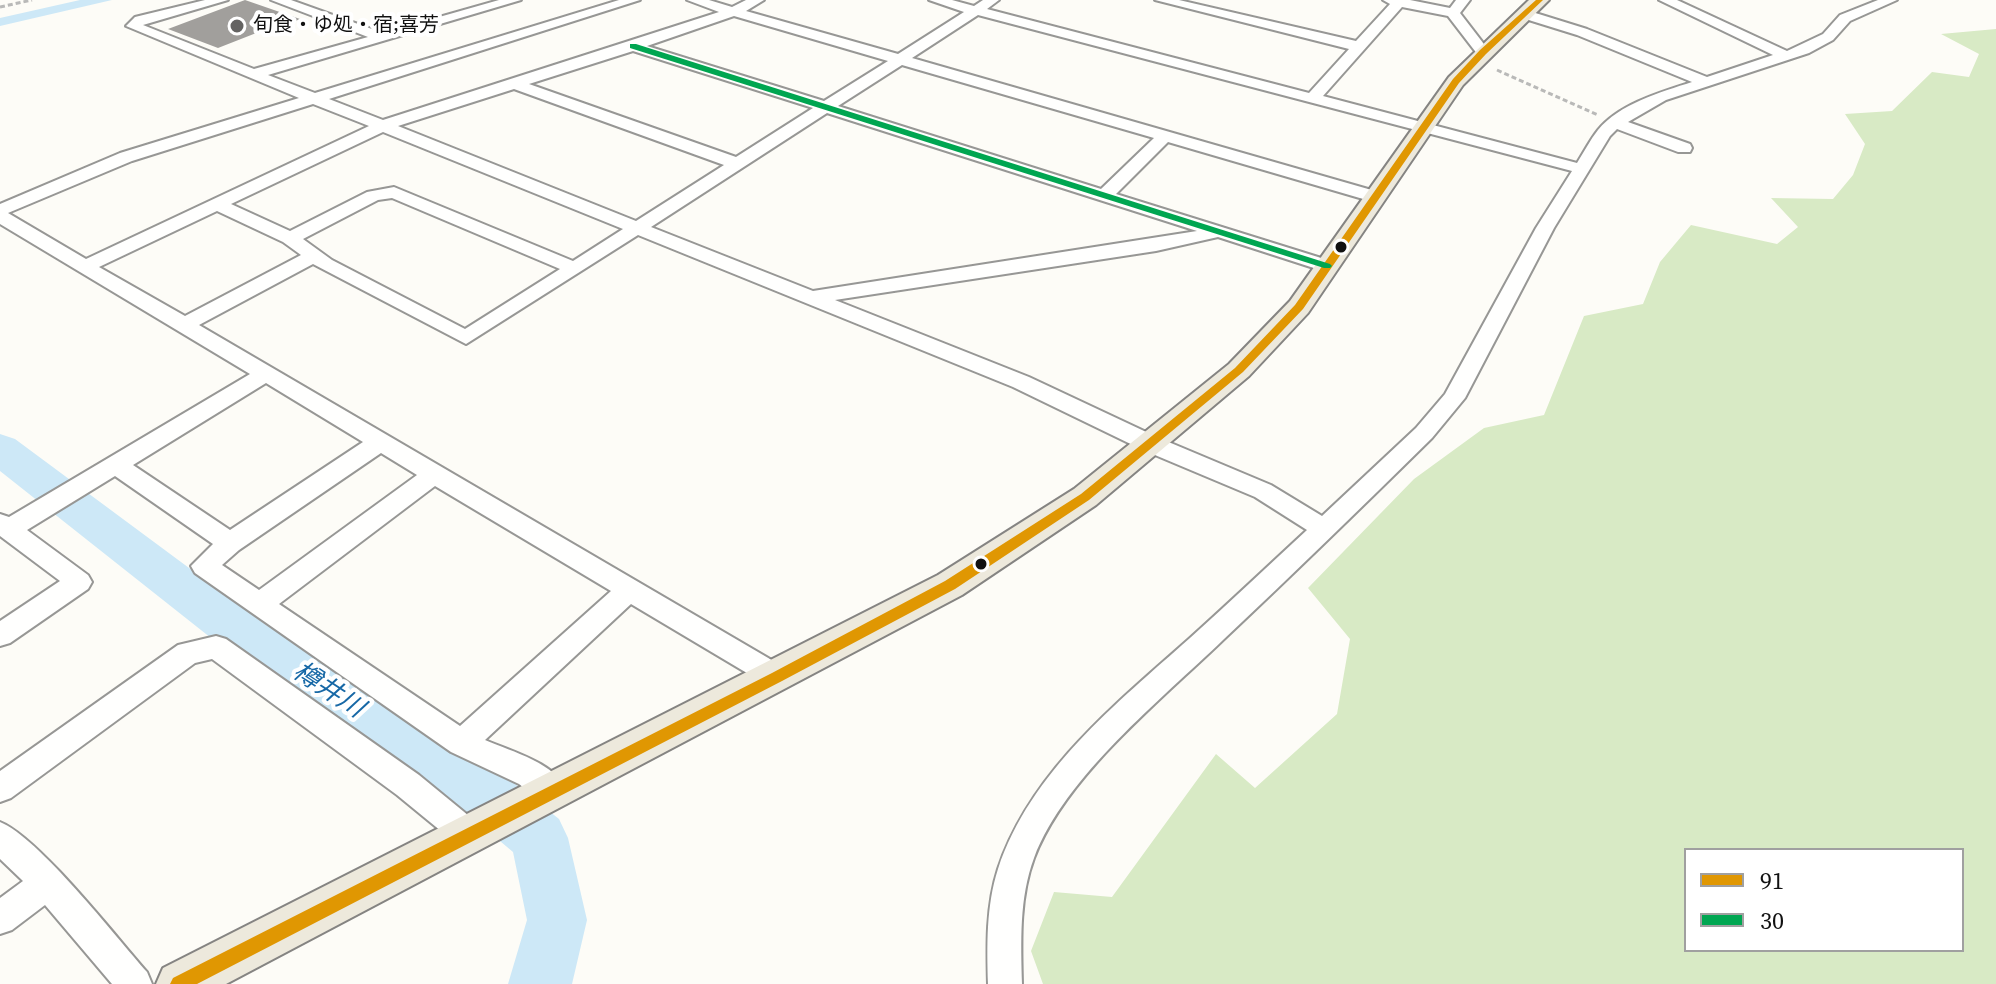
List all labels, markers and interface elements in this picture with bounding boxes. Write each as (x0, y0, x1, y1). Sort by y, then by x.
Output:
place label: 旬食・ゆ処・宿;喜芳 (253, 14, 439, 38)
marker: 旬食・ゆ処・宿;喜芳 (228, 17, 246, 35)
unlabelled marker (1333, 239, 1349, 255)
unlabelled marker (973, 556, 989, 572)
water label: 樽井川 (287, 657, 369, 725)
legend (1684, 848, 1964, 952)
text: 91 (1760, 864, 1784, 897)
text: 30 (1760, 904, 1784, 937)

